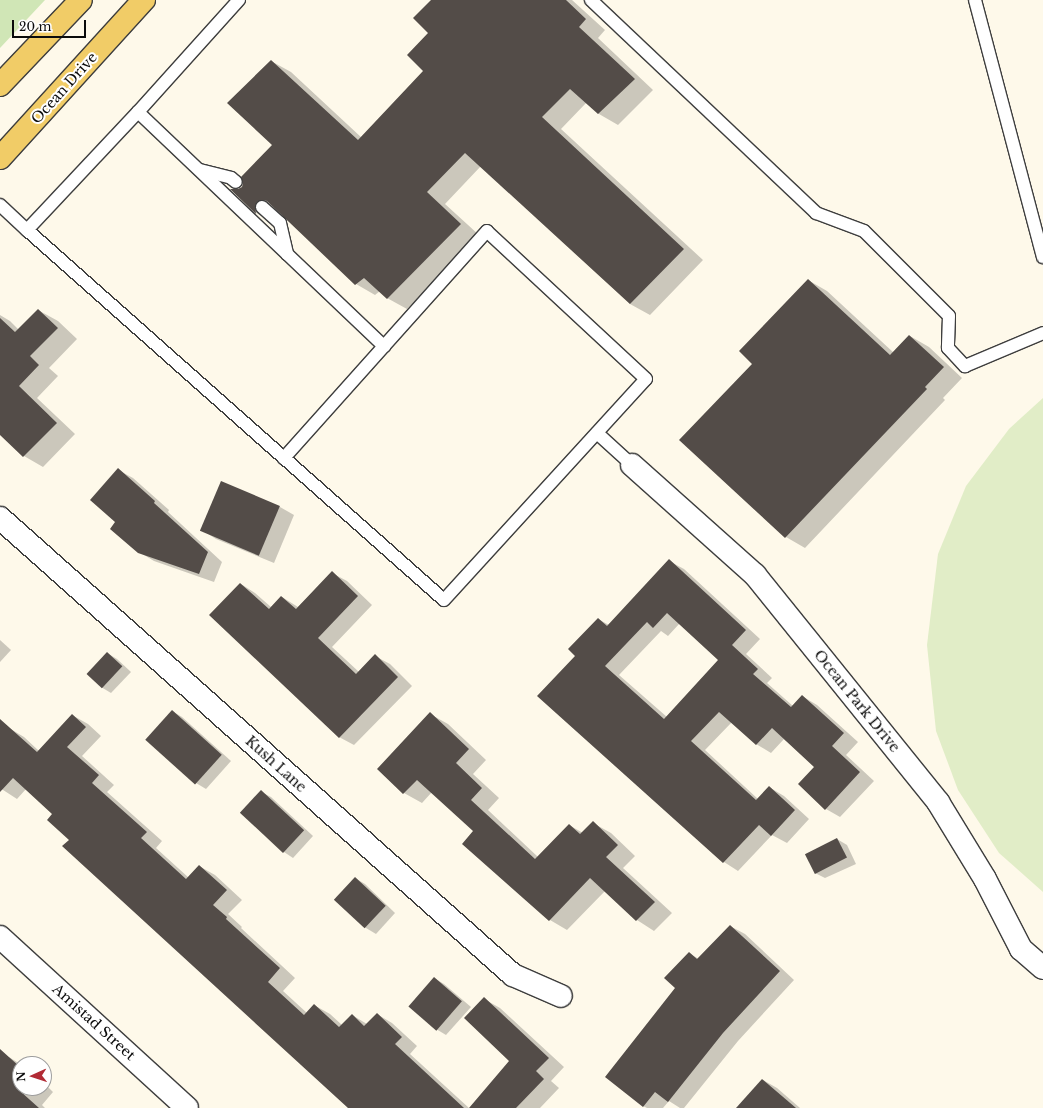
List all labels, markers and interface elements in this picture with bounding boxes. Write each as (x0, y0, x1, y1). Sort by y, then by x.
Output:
scale bar (14, 12, 88, 38)
text: 20 m (19, 19, 51, 34)
street label: Ocean Drive (28, 49, 100, 127)
street label: Ocean Park Drive (811, 646, 903, 756)
street label: Kush Lane (242, 732, 310, 796)
street label: Amistad Street (49, 980, 139, 1064)
north arrow (12, 1056, 52, 1096)
text: N (14, 1071, 28, 1082)

